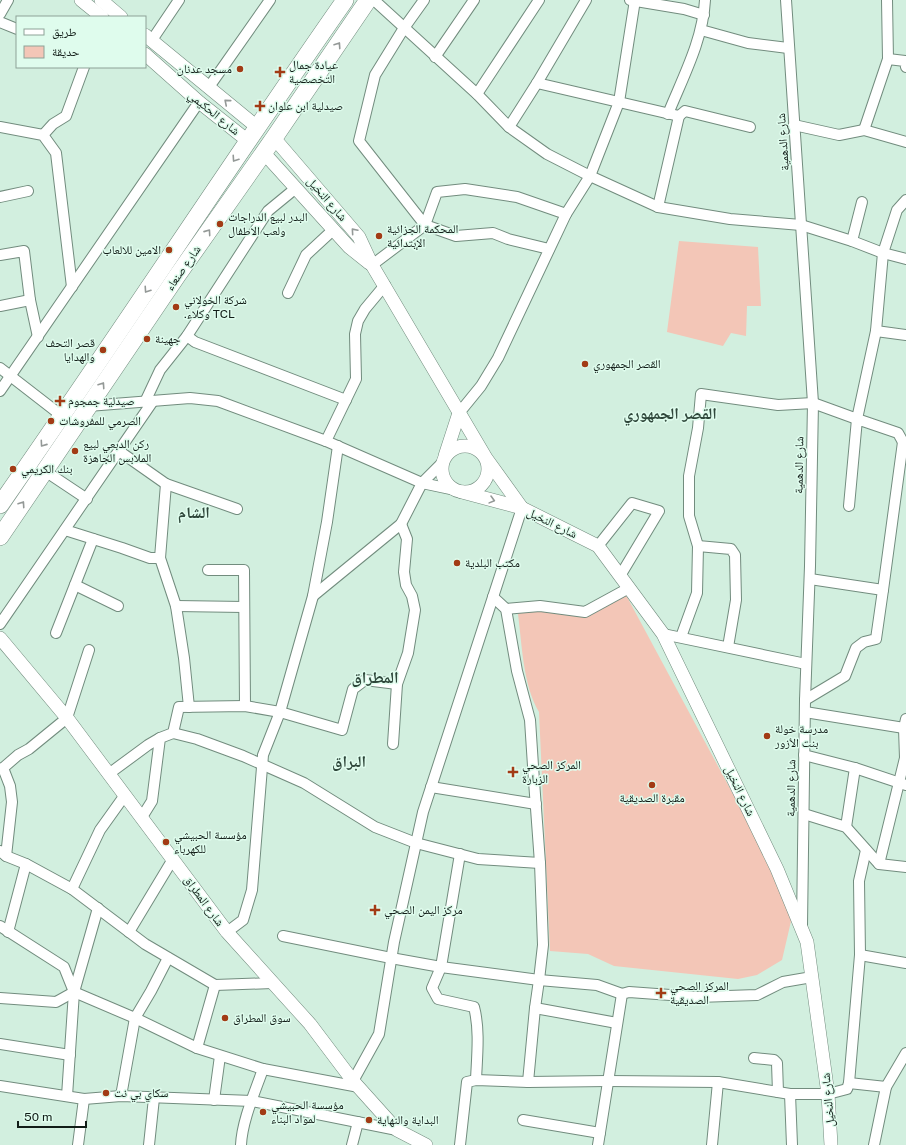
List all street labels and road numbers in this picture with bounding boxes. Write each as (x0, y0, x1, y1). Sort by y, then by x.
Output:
street label: شارع الحكيمي (184, 88, 243, 140)
street label: شارع الدهمية (774, 113, 793, 171)
street label: شارع النخيل (303, 174, 350, 225)
street label: شارع صنعاء (162, 243, 204, 294)
street label: شارع الدهمية (791, 436, 808, 494)
street label: شارع النخيل (524, 505, 579, 542)
street label: شارع الدهمية (783, 759, 800, 817)
street label: شارع النخيل (721, 764, 758, 819)
street label: شارع المطراق (180, 873, 227, 930)
street label: شارع النخيل (819, 1072, 838, 1128)

